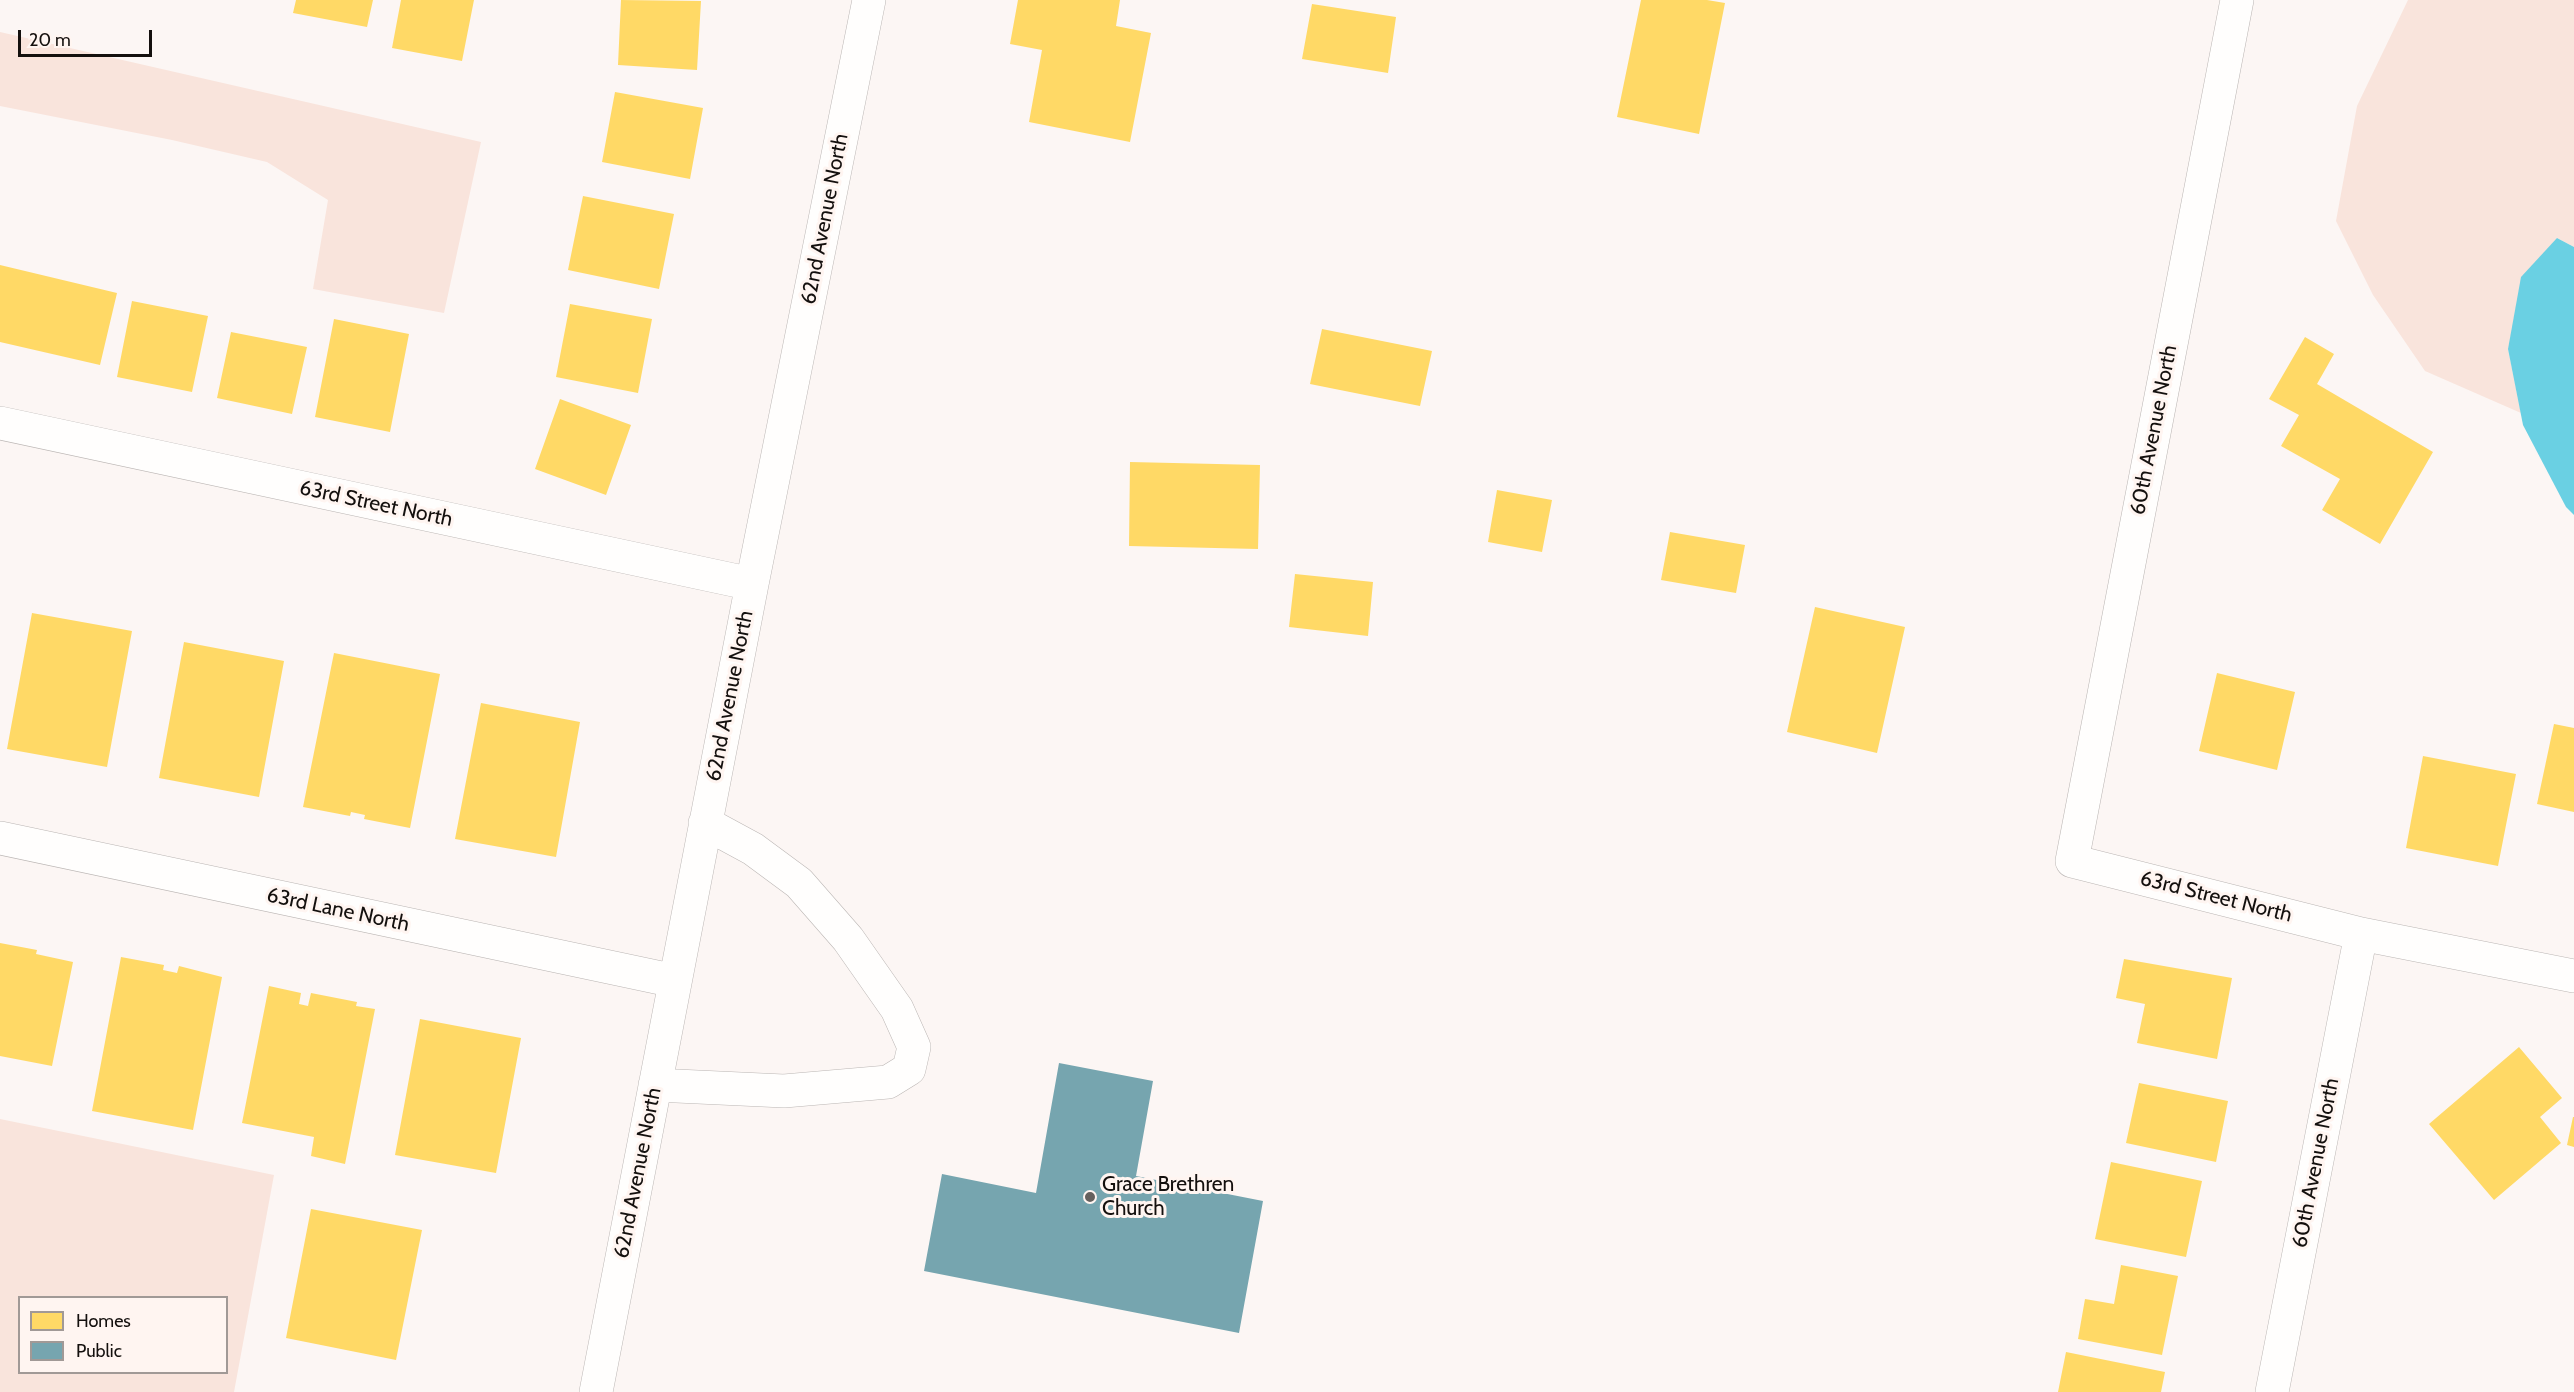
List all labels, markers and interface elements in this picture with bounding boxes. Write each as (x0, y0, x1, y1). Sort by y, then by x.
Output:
scale bar (21, 18, 154, 56)
text: 20 m (29, 29, 71, 51)
street label: 62nd Avenue North (796, 131, 854, 307)
street label: 60th Avenue North (2125, 343, 2183, 517)
street label: 63rd Street North (297, 475, 455, 533)
street label: 62nd Avenue North (701, 608, 759, 784)
street label: 63rd Street North (2137, 866, 2295, 928)
street label: 63rd Lane North (264, 883, 412, 937)
street label: 60th Avenue North (2287, 1076, 2345, 1250)
street label: 62nd Avenue North (609, 1085, 667, 1261)
place label: Grace Brethren Church (1102, 1172, 1234, 1222)
marker: Grace Brethren Church (1083, 1190, 1097, 1204)
legend (18, 1296, 228, 1374)
text: Homes (76, 1310, 131, 1332)
text: Public (76, 1340, 122, 1362)

